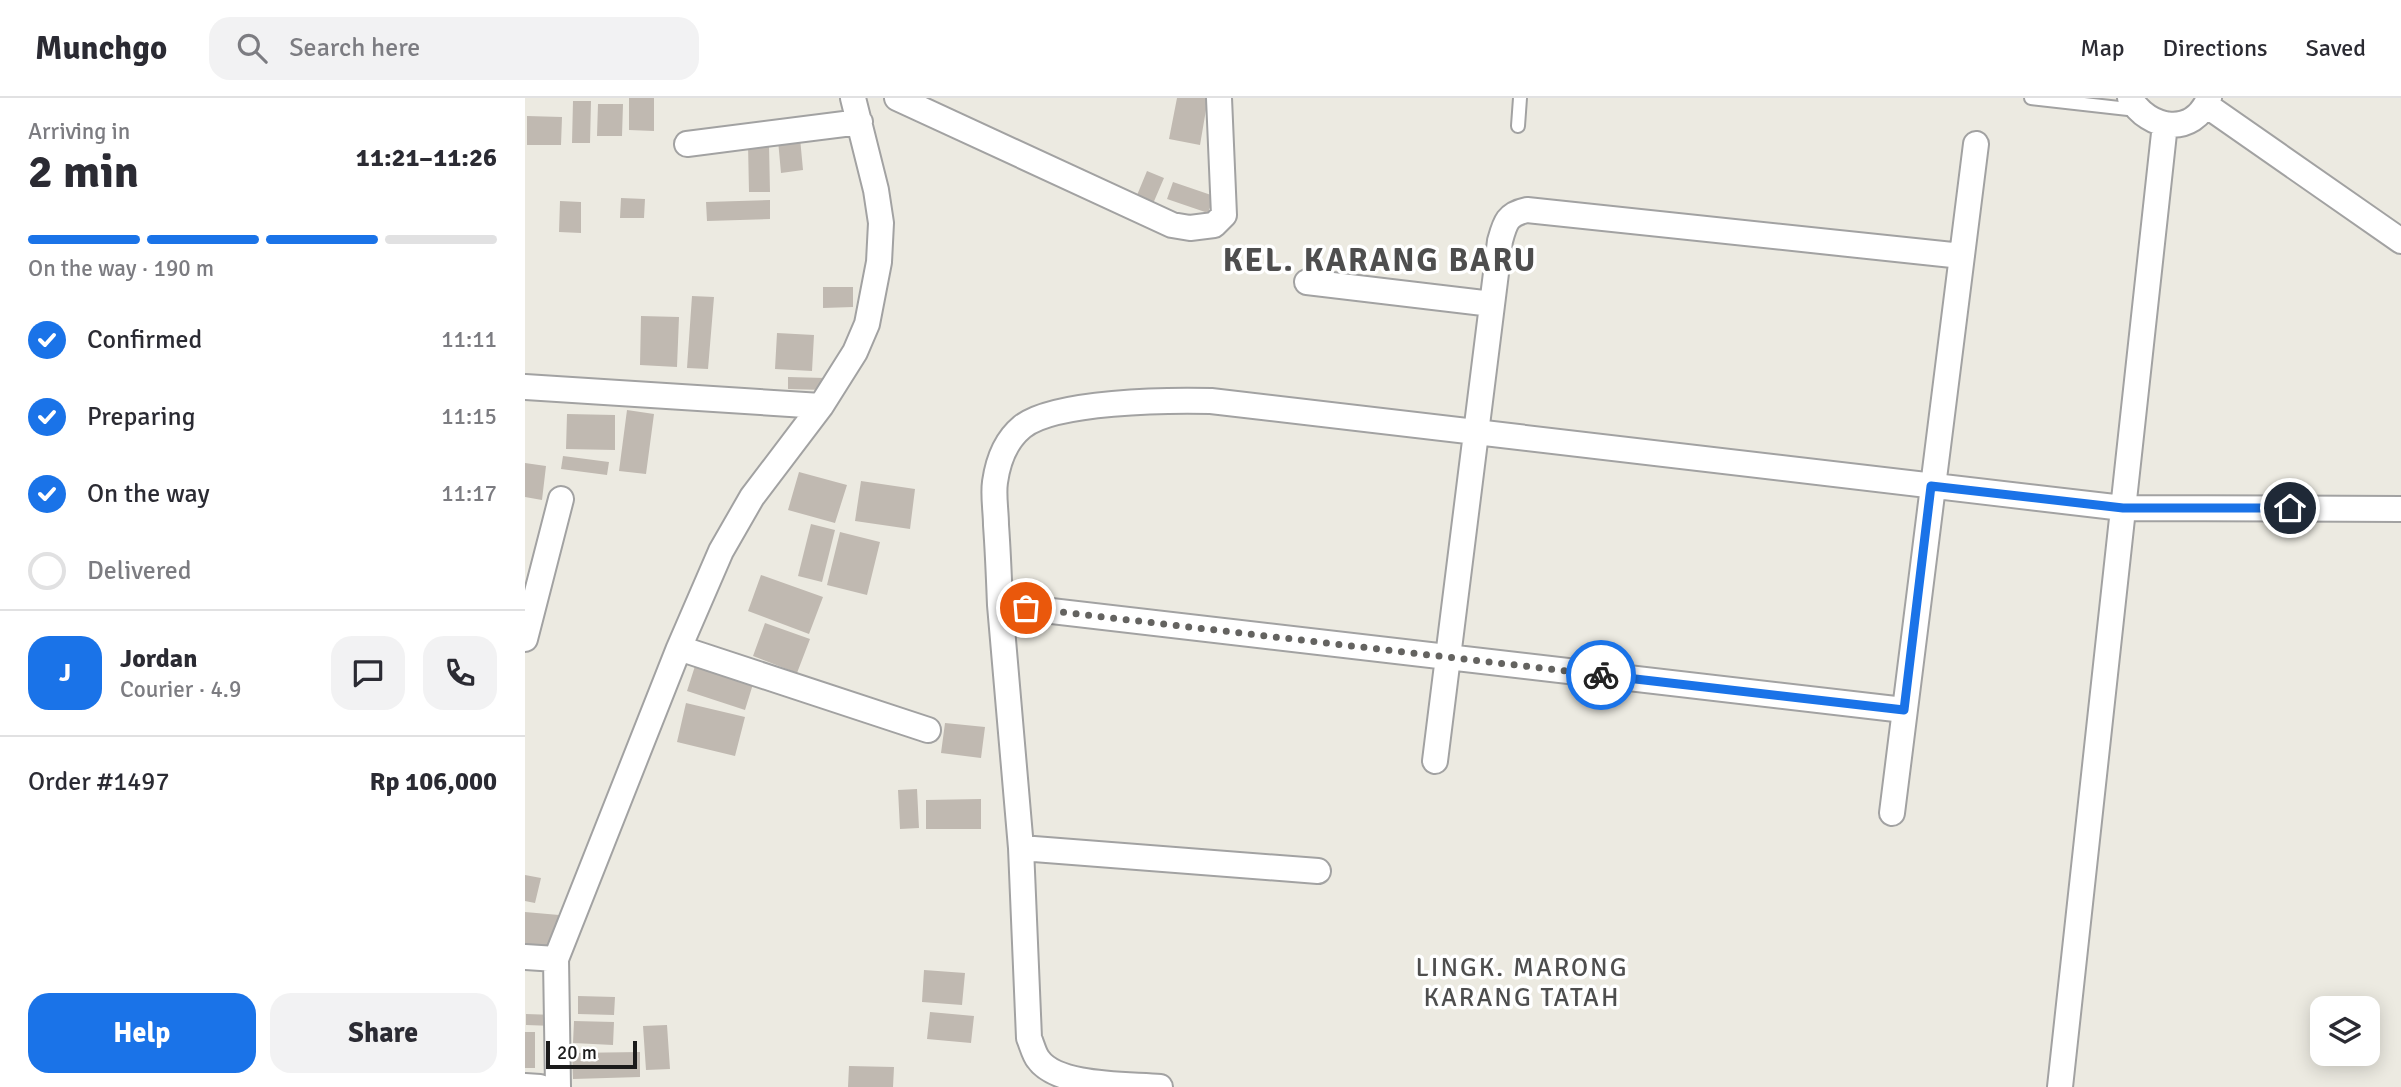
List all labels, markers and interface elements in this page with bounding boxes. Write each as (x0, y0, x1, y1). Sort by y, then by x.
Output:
search box (209, 17, 699, 80)
text: Munchgo (35, 28, 167, 69)
icon: search (233, 29, 271, 67)
text: Search here (289, 32, 420, 64)
text: Map (2080, 33, 2125, 63)
text: Directions (2163, 33, 2268, 63)
text: Saved (2306, 33, 2366, 63)
text: Arriving in (28, 117, 130, 146)
text: 11:21–11:26 (356, 142, 497, 174)
text: 2 min (28, 144, 139, 200)
district label: KEL. KARANG BARU (1223, 241, 1537, 280)
text: On the way · 190 m (28, 254, 214, 283)
icon: check (28, 321, 66, 359)
text: Confirmed (87, 324, 202, 356)
text: 11:11 (441, 325, 497, 354)
icon: check (28, 398, 66, 436)
text: Preparing (87, 401, 195, 433)
text: 11:15 (441, 402, 497, 431)
icon: check (28, 475, 66, 513)
text: On the way (87, 478, 210, 510)
pin (2260, 478, 2320, 538)
text: 11:17 (441, 479, 497, 508)
icon: home (2271, 489, 2309, 527)
text: Delivered (87, 555, 192, 587)
pin (996, 578, 1056, 638)
icon: bag (1007, 589, 1045, 627)
button: chat (331, 636, 405, 710)
button: phone (423, 636, 497, 710)
courier (1566, 640, 1636, 710)
text: Jordan (120, 643, 197, 675)
icon: bike (1582, 656, 1620, 694)
text: J (59, 657, 71, 689)
text: Courier · 4.9 (120, 675, 241, 704)
text: Order #1497 (28, 766, 169, 798)
text: Rp 106,000 (369, 766, 497, 798)
district label: LINGK. MARONG KARANG TATAH (1416, 952, 1629, 1014)
button: Help (28, 993, 256, 1073)
button: Share (270, 993, 497, 1073)
map controls (2310, 996, 2380, 1066)
button: layers (2310, 996, 2380, 1066)
scale bar (546, 1038, 637, 1070)
text: 20 m (557, 1041, 597, 1065)

